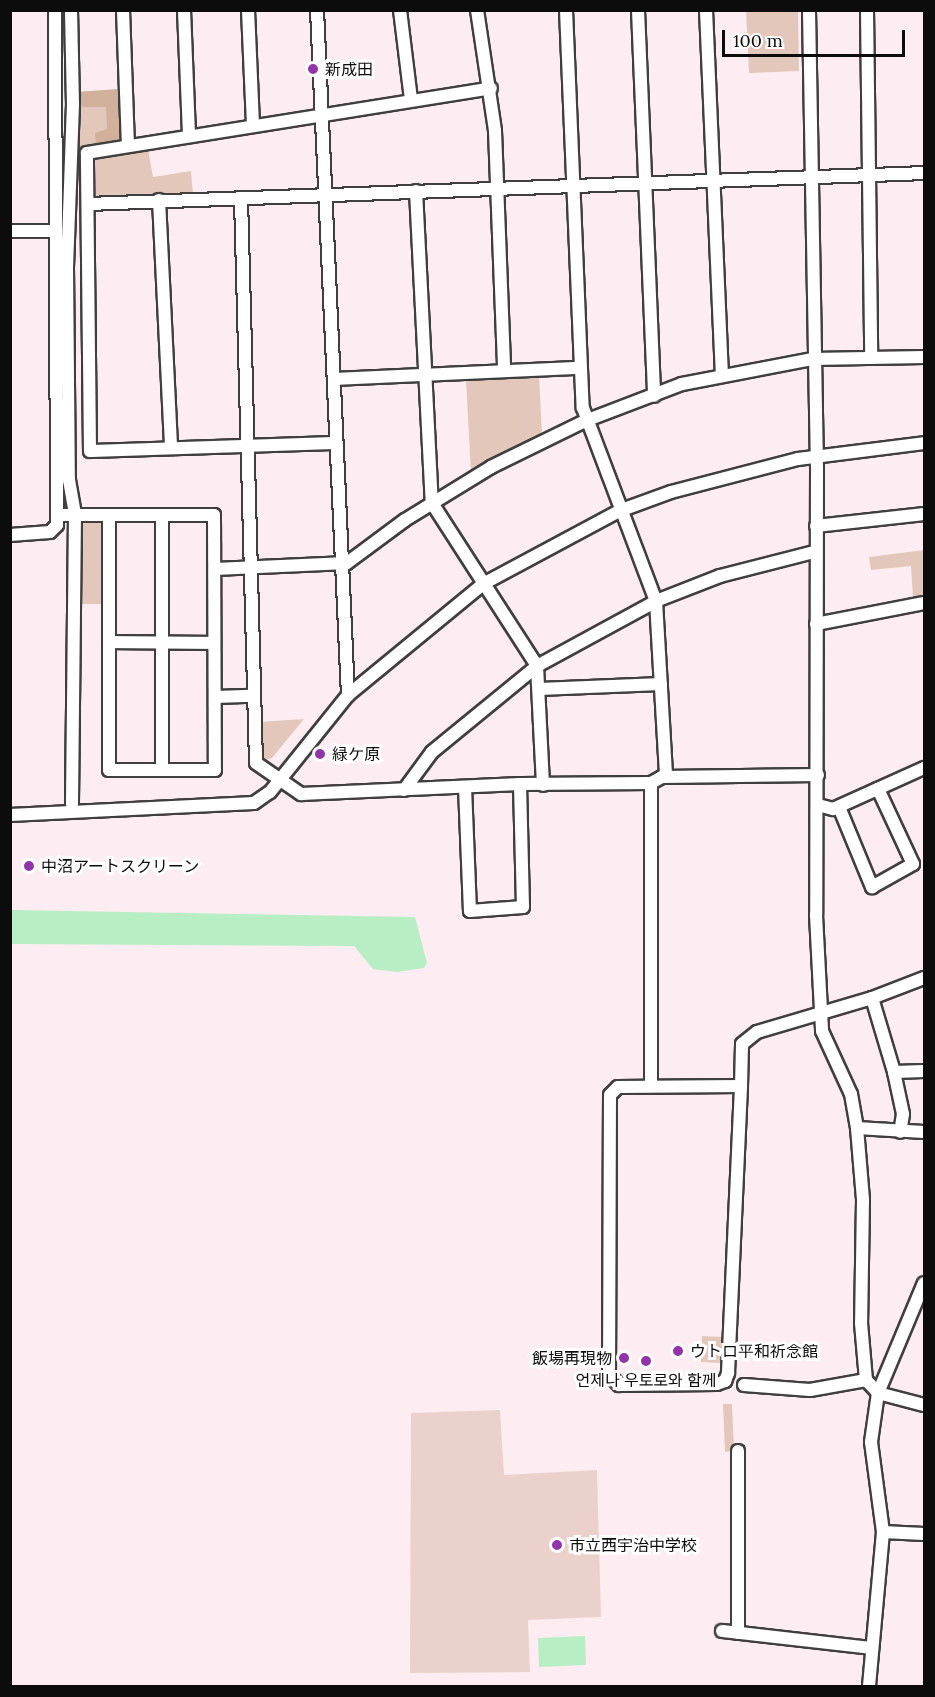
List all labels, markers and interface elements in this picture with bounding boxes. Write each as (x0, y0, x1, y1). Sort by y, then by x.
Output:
scale bar (725, 18, 908, 56)
text: 100 m (733, 29, 783, 52)
place label: 新成田 (325, 59, 373, 79)
marker: 新成田 (306, 62, 320, 76)
place label: 緑ケ原 (332, 744, 380, 764)
marker: 緑ケ原 (313, 747, 327, 761)
place label: 中沼アートスクリーン (41, 856, 200, 876)
marker: 中沼アートスクリーン (22, 859, 36, 873)
place label: ウトロ平和祈念館 (690, 1341, 818, 1361)
marker: ウトロ平和祈念館 (671, 1344, 685, 1358)
place label: 飯場再現物 (532, 1348, 612, 1368)
marker: 飯場再現物 (617, 1351, 631, 1365)
marker: 언제나 우토로와 함께 (639, 1354, 653, 1368)
place label: 언제나 우토로와 함께 (576, 1370, 716, 1390)
place label: 市立西宇治中学校 (569, 1535, 697, 1555)
marker: 市立西宇治中学校 (550, 1538, 564, 1552)

